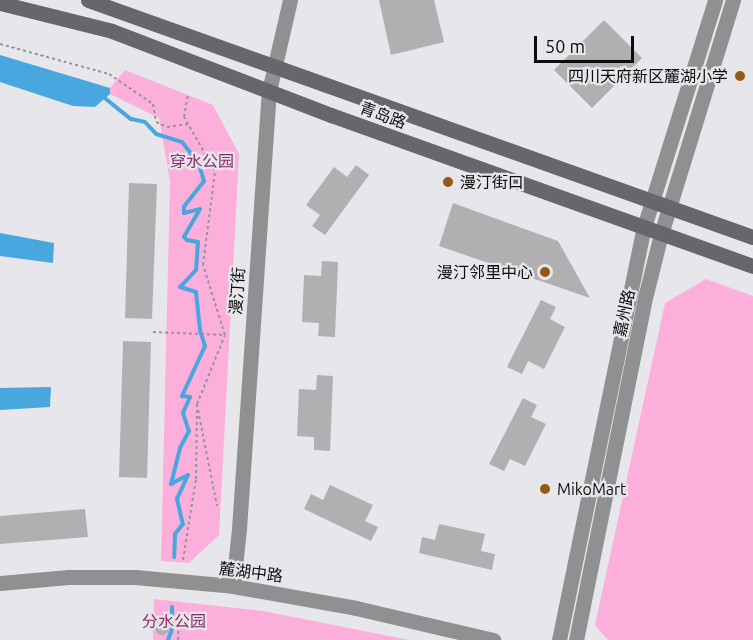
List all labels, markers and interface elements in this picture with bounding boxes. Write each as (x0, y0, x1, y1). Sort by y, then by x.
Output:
scale bar (537, 24, 638, 62)
text: 50 m (545, 36, 585, 56)
place label: 四川天府新区麓湖小学 (568, 66, 728, 86)
marker: 四川天府新区麓湖小学 (733, 69, 747, 83)
street label: 青岛路 (357, 98, 409, 132)
park label: 穿水公园 (170, 151, 234, 171)
place label: 漫汀街口 (460, 172, 524, 192)
marker: 漫汀街口 (441, 175, 455, 189)
place label: 漫汀邻里中心 (437, 262, 533, 282)
marker: 漫汀邻里中心 (538, 265, 552, 279)
street label: 漫汀街 (226, 266, 248, 316)
street label: 嘉州路 (610, 288, 638, 338)
place label: MikoMart (557, 479, 626, 499)
marker: MikoMart (538, 482, 552, 496)
street label: 麓湖中路 (218, 559, 284, 585)
park label: 分水公园 (142, 611, 206, 631)

